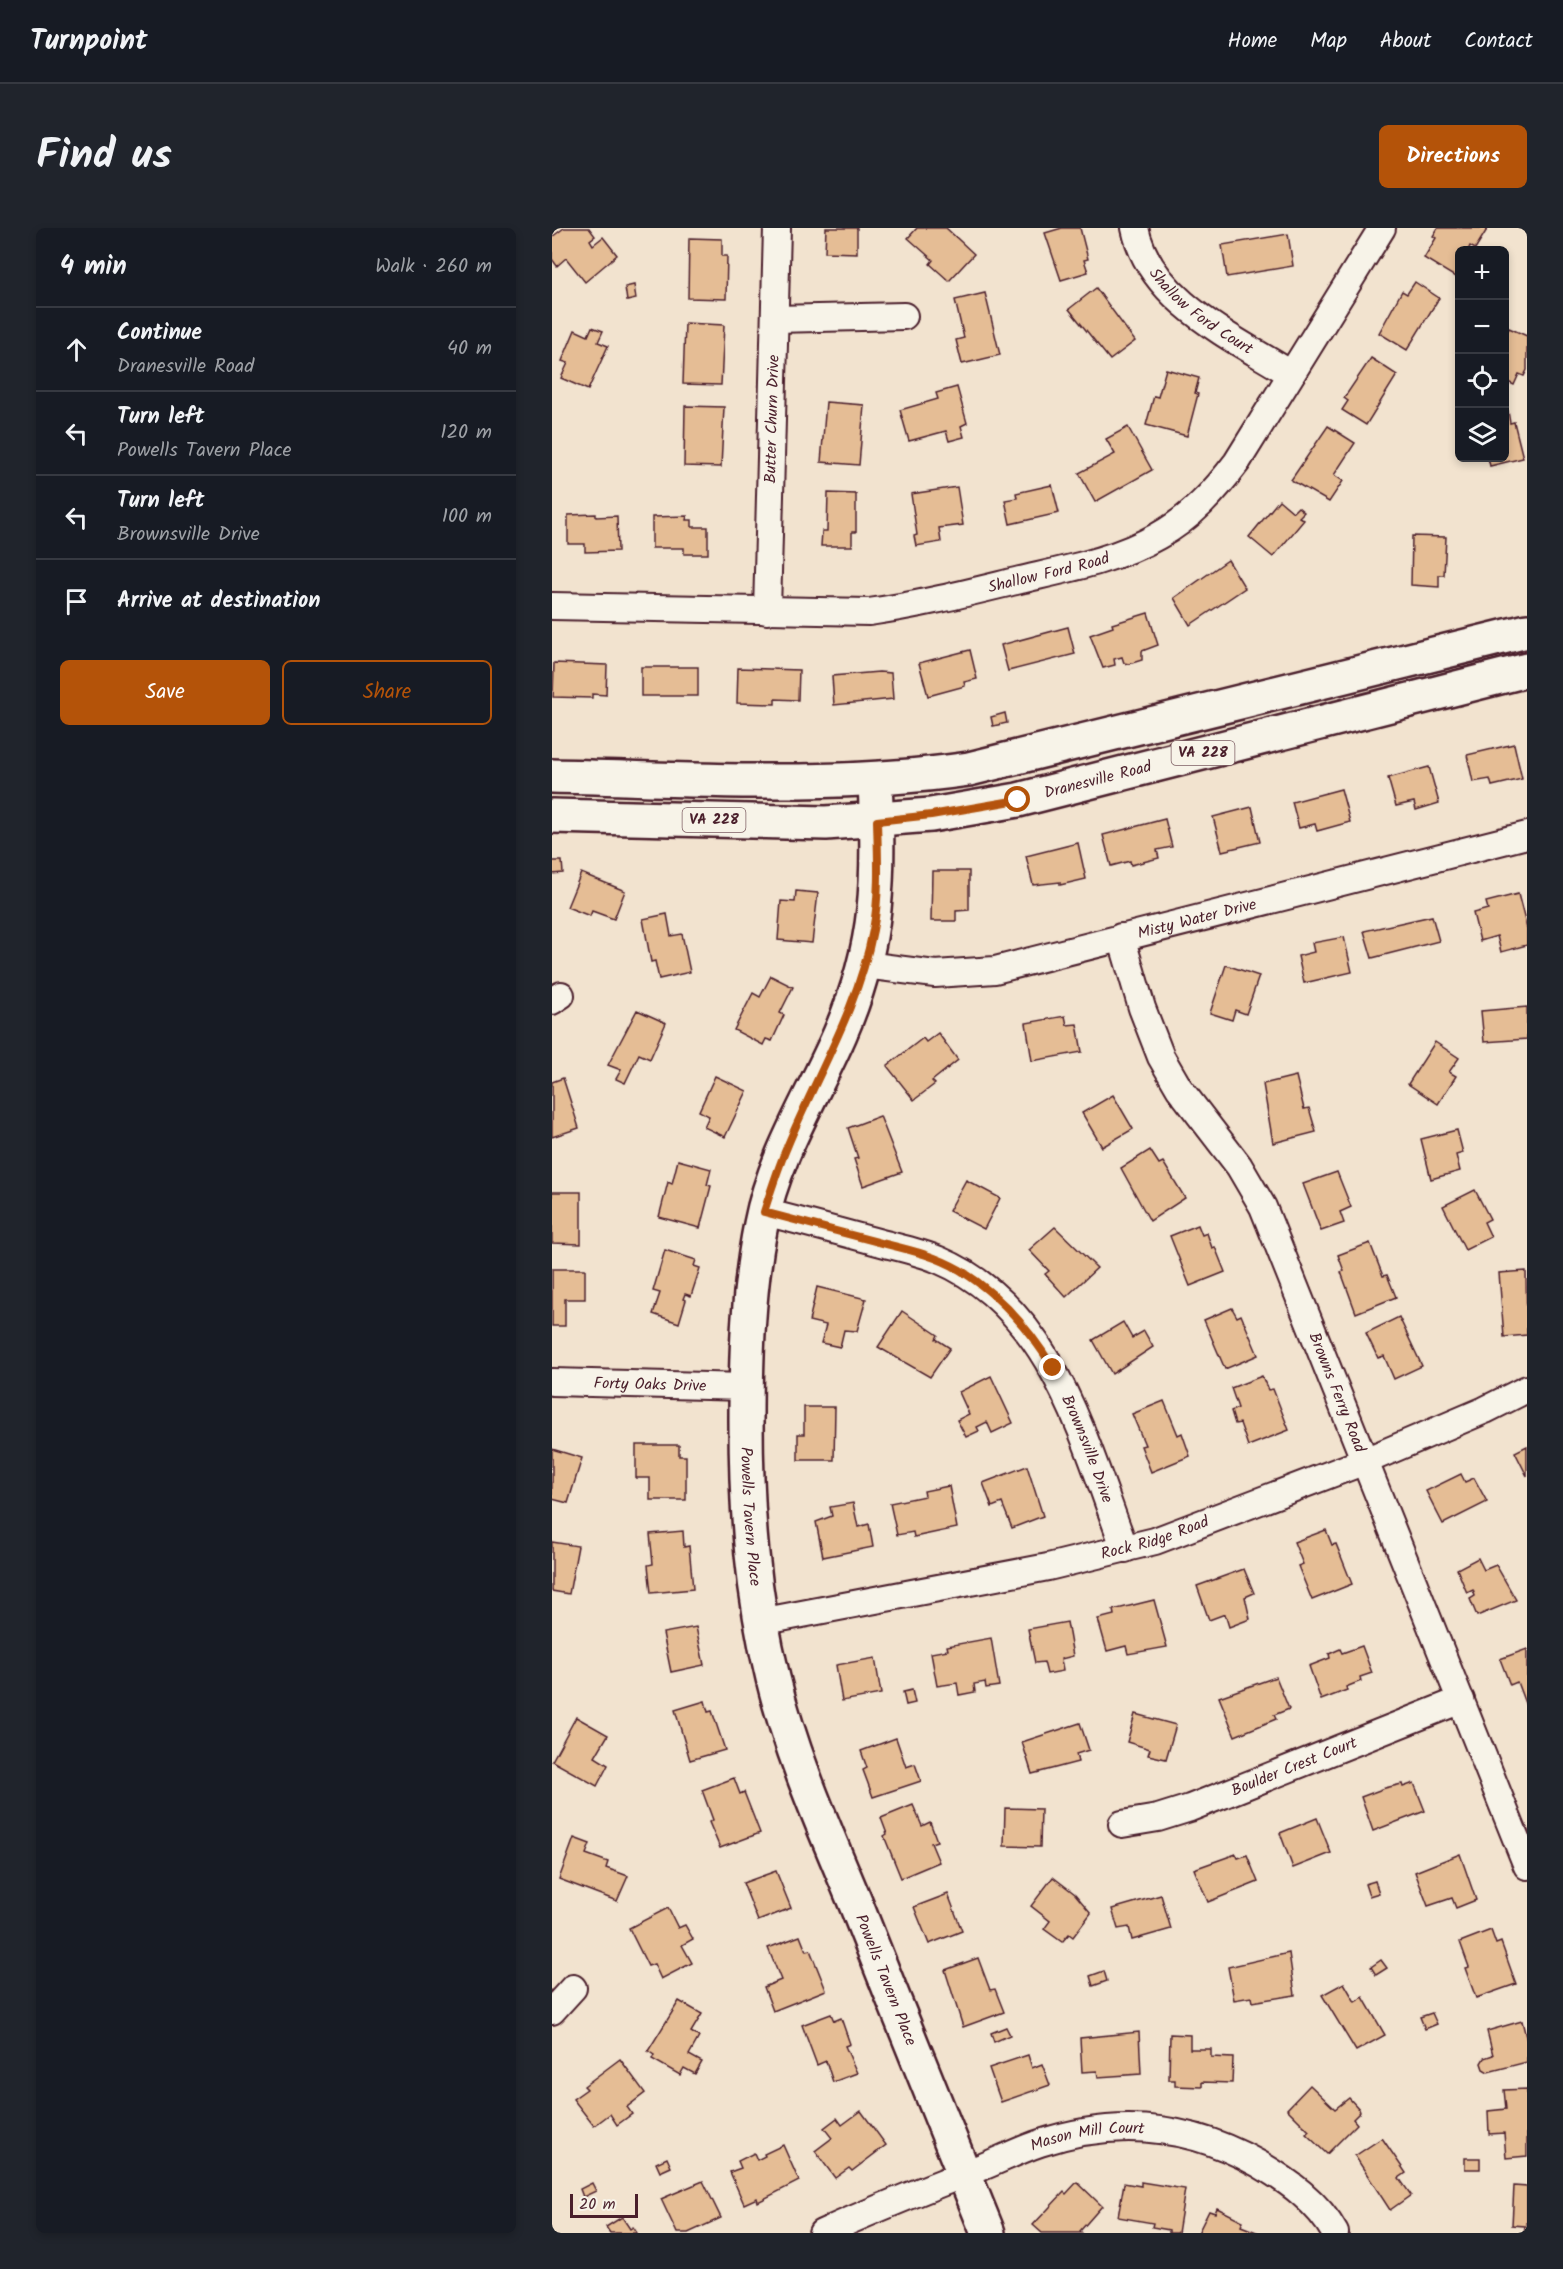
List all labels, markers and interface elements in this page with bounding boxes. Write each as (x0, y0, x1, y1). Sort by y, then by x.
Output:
text: Turnpoint (30, 19, 148, 64)
text: Home (1228, 25, 1277, 58)
text: Map (1310, 25, 1347, 58)
text: About (1380, 25, 1431, 58)
text: Contact (1464, 25, 1533, 58)
text: Find us (36, 123, 172, 190)
button: Directions (1379, 125, 1527, 188)
text: 4 min (60, 246, 127, 288)
map controls (1455, 246, 1509, 462)
button: + (1455, 246, 1509, 300)
text: Walk · 260 m (375, 251, 492, 283)
street label: Shallow Ford Court (1143, 263, 1259, 362)
button: − (1455, 300, 1509, 354)
text: Continue (117, 316, 202, 351)
icon: ahead (60, 333, 93, 366)
text: 40 m (447, 333, 492, 365)
text: Dranesville Road (117, 351, 254, 383)
street label: Butter Churn Drive (758, 354, 786, 484)
button: locate (1455, 354, 1509, 408)
text: Turn left (117, 400, 204, 435)
button: layers (1455, 408, 1509, 462)
icon: left (60, 417, 93, 450)
text: 120 m (440, 417, 492, 449)
text: Powells Tavern Place (117, 435, 292, 467)
text: Turn left (117, 484, 204, 519)
icon: left (60, 501, 93, 534)
text: 100 m (442, 501, 492, 533)
text: Brownsville Drive (117, 519, 260, 551)
street label: Shallow Ford Road (985, 545, 1114, 600)
text: Arrive at destination (117, 584, 320, 619)
icon: arrive (60, 585, 93, 618)
button: Save (60, 660, 270, 725)
button: Share (282, 660, 492, 725)
road number: VA 228 (1172, 741, 1234, 765)
street label: Dranesville Road (1041, 754, 1155, 805)
route start (1004, 786, 1030, 812)
road number: VA 228 (682, 808, 746, 832)
street label: Misty Water Drive (1135, 892, 1259, 946)
street label: Browns Ferry Road (1302, 1328, 1373, 1457)
route end (1039, 1354, 1065, 1380)
street label: Forty Oaks Drive (593, 1371, 707, 1398)
street label: Brownsville Drive (1055, 1391, 1120, 1506)
street label: Powells Tavern Place (734, 1447, 768, 1588)
street label: Rock Ridge Road (1098, 1509, 1213, 1566)
street label: Boulder Crest Court (1227, 1730, 1361, 1803)
street label: Powells Tavern Place (848, 1910, 923, 2049)
street label: Mason Mill Court (1027, 2116, 1146, 2158)
scale bar (570, 2191, 638, 2218)
text: 20 m (579, 2192, 615, 2217)

